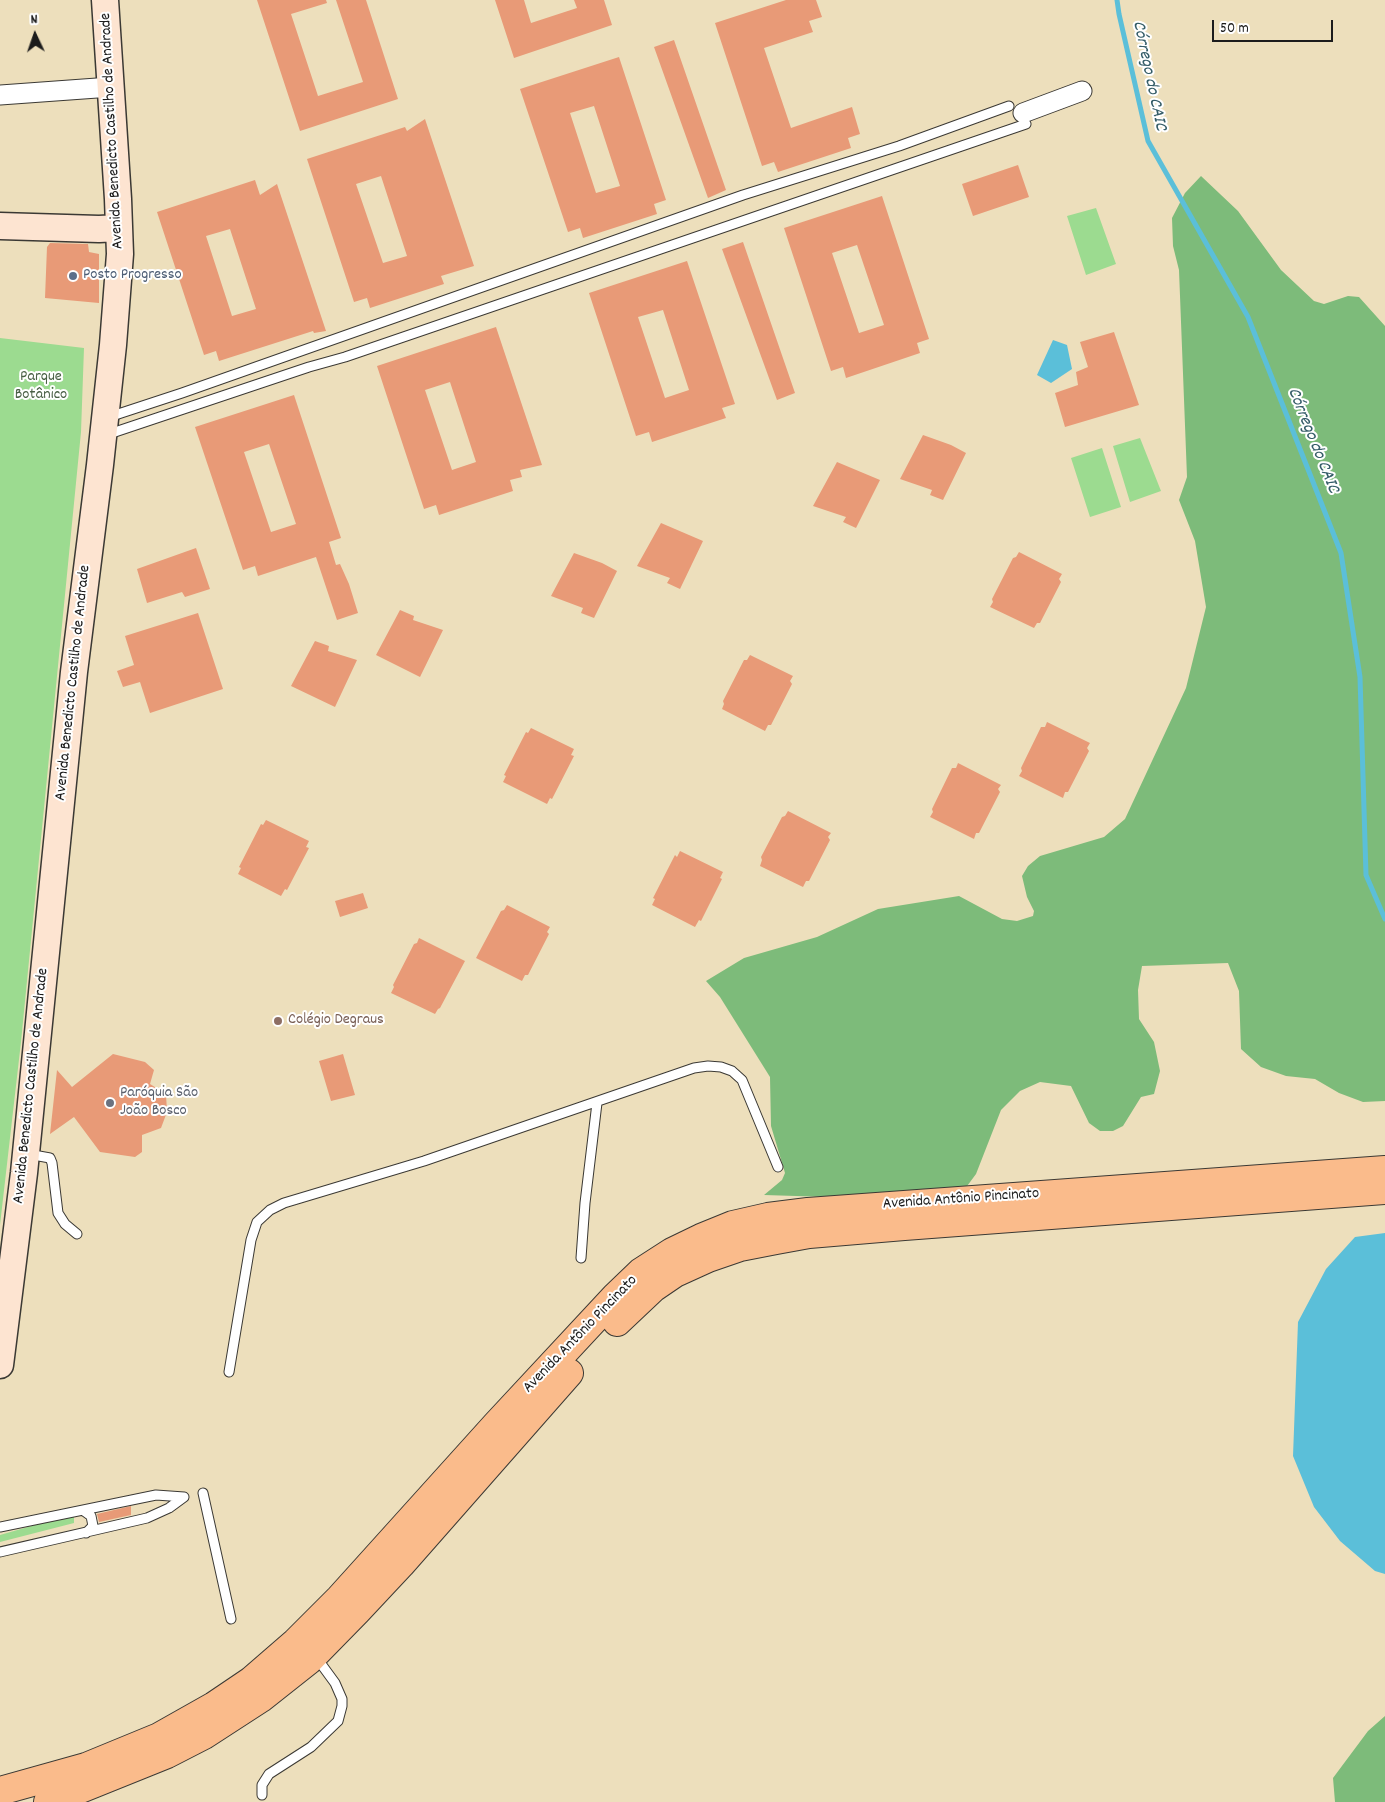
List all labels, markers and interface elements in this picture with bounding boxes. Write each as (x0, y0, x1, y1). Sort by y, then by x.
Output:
north arrow (10, 10, 60, 60)
text: N (30, 10, 38, 30)
scale bar (1215, 10, 1336, 42)
street label: Avenida Benedicto Castilho de Andrade (97, 12, 129, 250)
text: 50 m (1220, 18, 1249, 40)
water label: Córrego do CAIC (1126, 19, 1170, 133)
place label: Posto Progresso (83, 266, 182, 286)
marker: Posto Progresso (67, 270, 79, 282)
park label: Parque Botânico (15, 368, 67, 406)
water label: Córrego do CAIC (1281, 385, 1343, 497)
street label: Avenida Benedicto Castilho de Andrade (52, 564, 96, 802)
street label: Avenida Benedicto Castilho de Andrade (10, 967, 54, 1205)
place label: Colégio Degraus (288, 1011, 384, 1031)
marker: Colégio Degraus (272, 1015, 284, 1027)
place label: Paróquia São João Bosco (120, 1084, 198, 1122)
marker: Paróquia São João Bosco (104, 1097, 116, 1109)
street label: Avenida Antônio Pincinato (882, 1185, 1040, 1215)
street label: Avenida Antônio Pincinato (520, 1272, 642, 1398)

